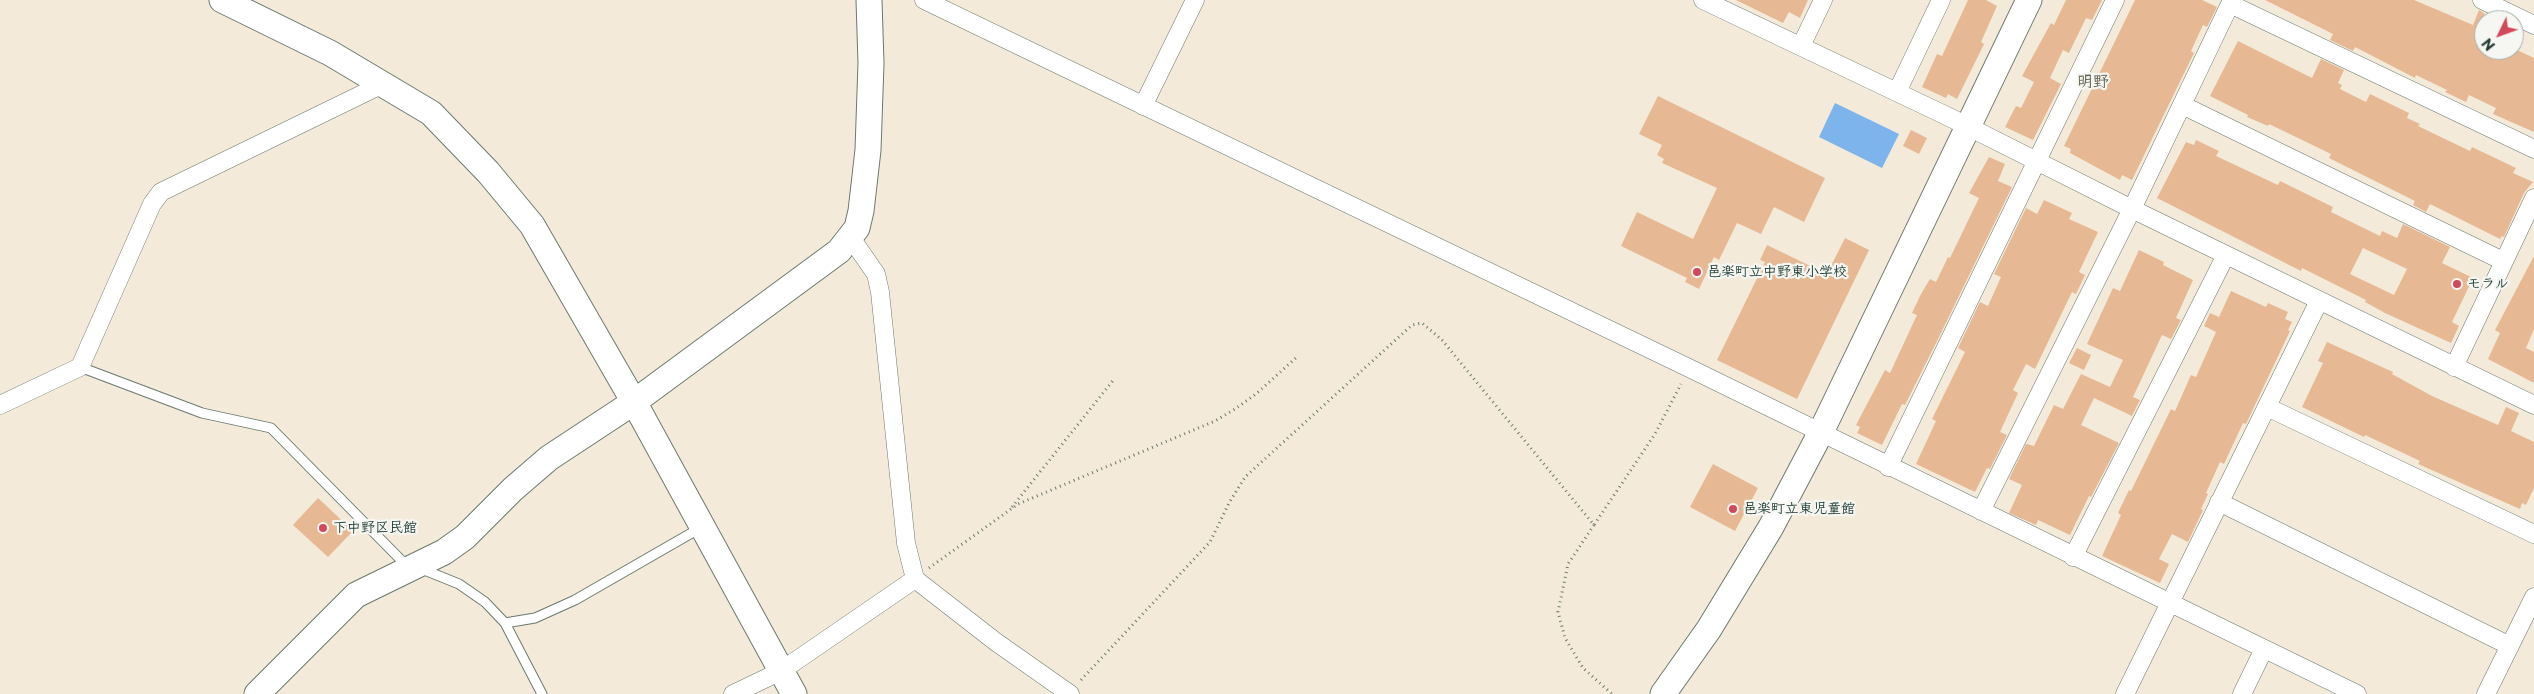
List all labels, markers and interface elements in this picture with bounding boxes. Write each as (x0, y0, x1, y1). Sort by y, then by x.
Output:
north arrow (2474, 10, 2524, 60)
text: N (2477, 34, 2500, 56)
district label: 明野 (2077, 73, 2109, 93)
place label: 邑楽町立中野東小学校 (1707, 264, 1847, 280)
marker: 邑楽町立中野東小学校 (1691, 266, 1703, 278)
place label: モラル (2467, 276, 2509, 292)
marker: モラル (2451, 278, 2463, 290)
place label: 邑楽町立東児童館 (1743, 501, 1855, 517)
marker: 邑楽町立東児童館 (1727, 503, 1739, 515)
place label: 下中野区民館 (333, 520, 417, 536)
marker: 下中野区民館 (317, 522, 329, 534)

